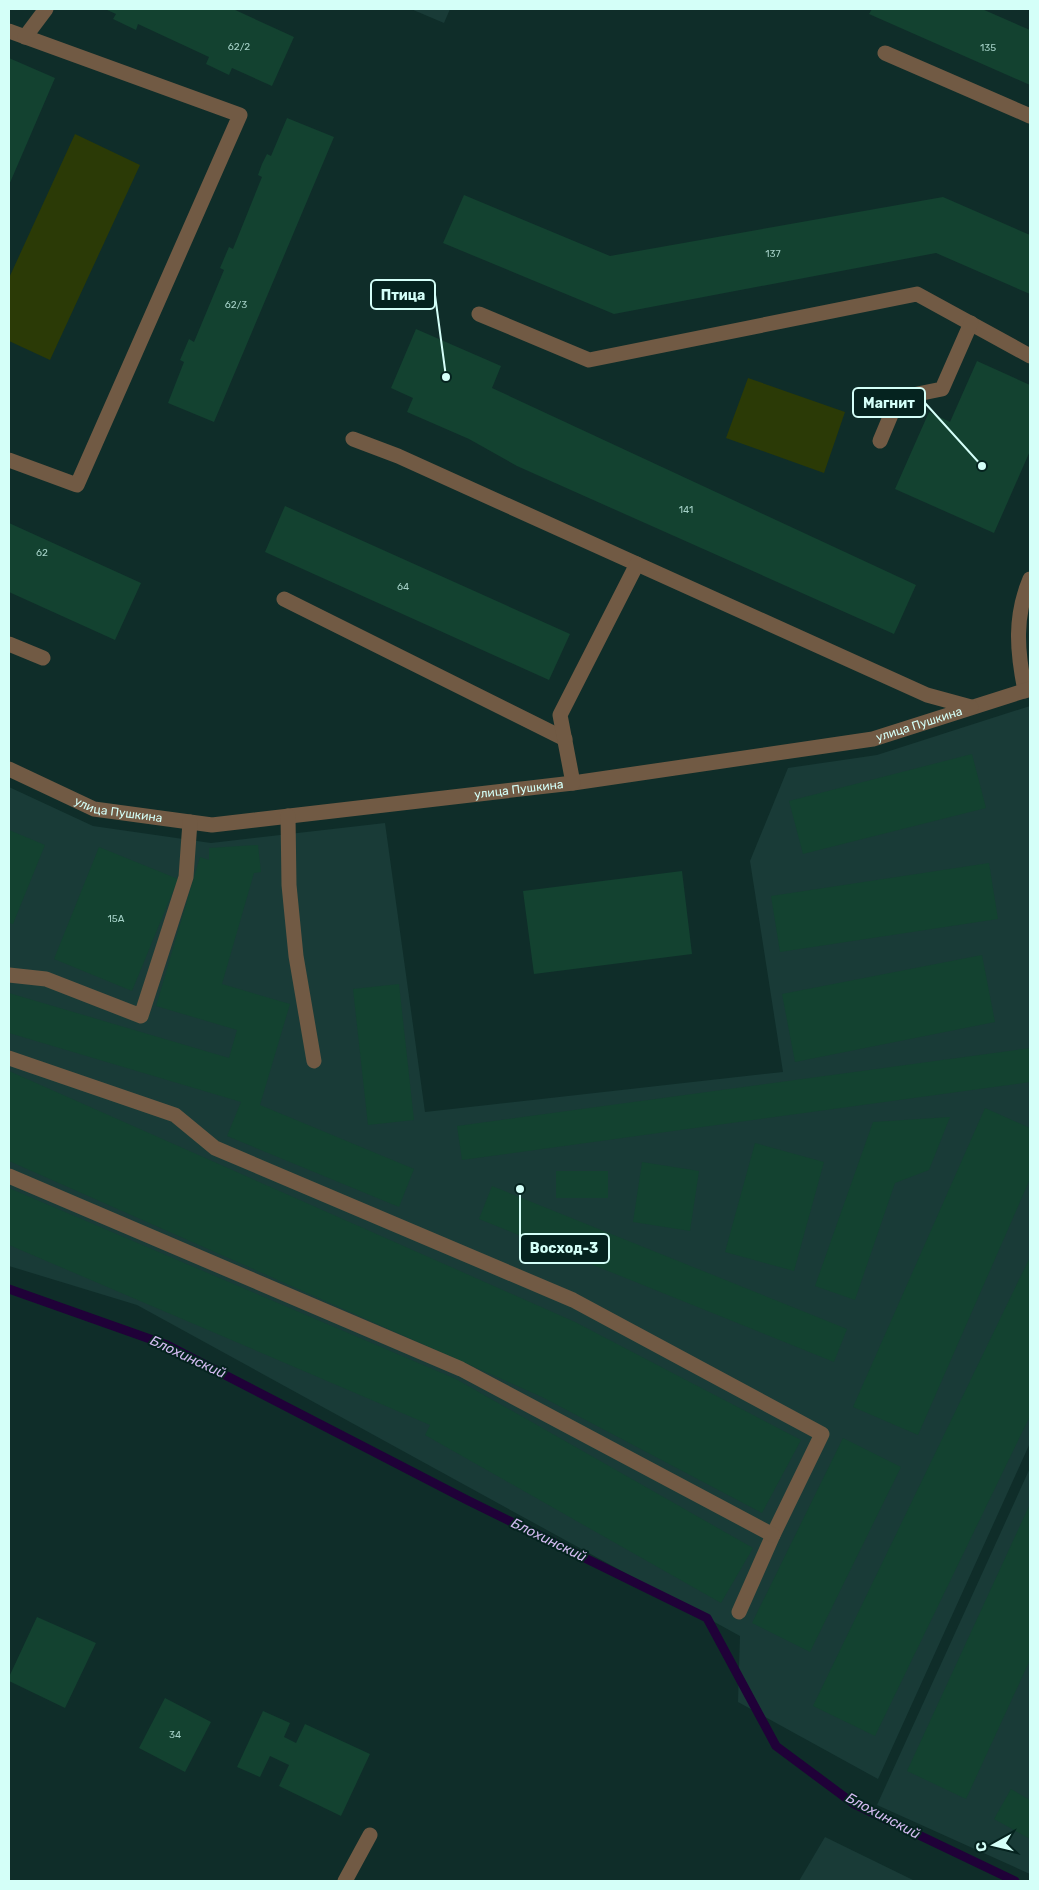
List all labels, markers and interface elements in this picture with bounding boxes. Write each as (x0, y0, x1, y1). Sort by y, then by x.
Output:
house number: 62/2 (228, 41, 250, 53)
house number: 135 (980, 42, 996, 54)
house number: 137 (765, 248, 781, 260)
callout: Птица (371, 280, 435, 309)
text: Птица (381, 287, 425, 304)
house number: 62/3 (225, 299, 247, 311)
callout: Магнит (853, 388, 925, 417)
text: Магнит (863, 395, 915, 412)
house number: 141 (679, 504, 693, 516)
house number: 62 (36, 547, 48, 559)
house number: 64 (397, 581, 409, 593)
street label: улица Пушкина (874, 704, 964, 745)
street label: улица Пушкина (474, 777, 564, 801)
street label: улица Пушкина (72, 794, 163, 825)
house number: 15А (108, 913, 125, 925)
callout: Восход-3 (520, 1234, 609, 1263)
text: Восход-3 (530, 1240, 598, 1257)
water label: Блохинский (147, 1332, 229, 1382)
water label: Блохинский (509, 1514, 590, 1566)
house number: 34 (169, 1729, 181, 1741)
water label: Блохинский (843, 1789, 923, 1843)
north arrow (969, 1820, 1019, 1870)
text: С (972, 1841, 991, 1853)

